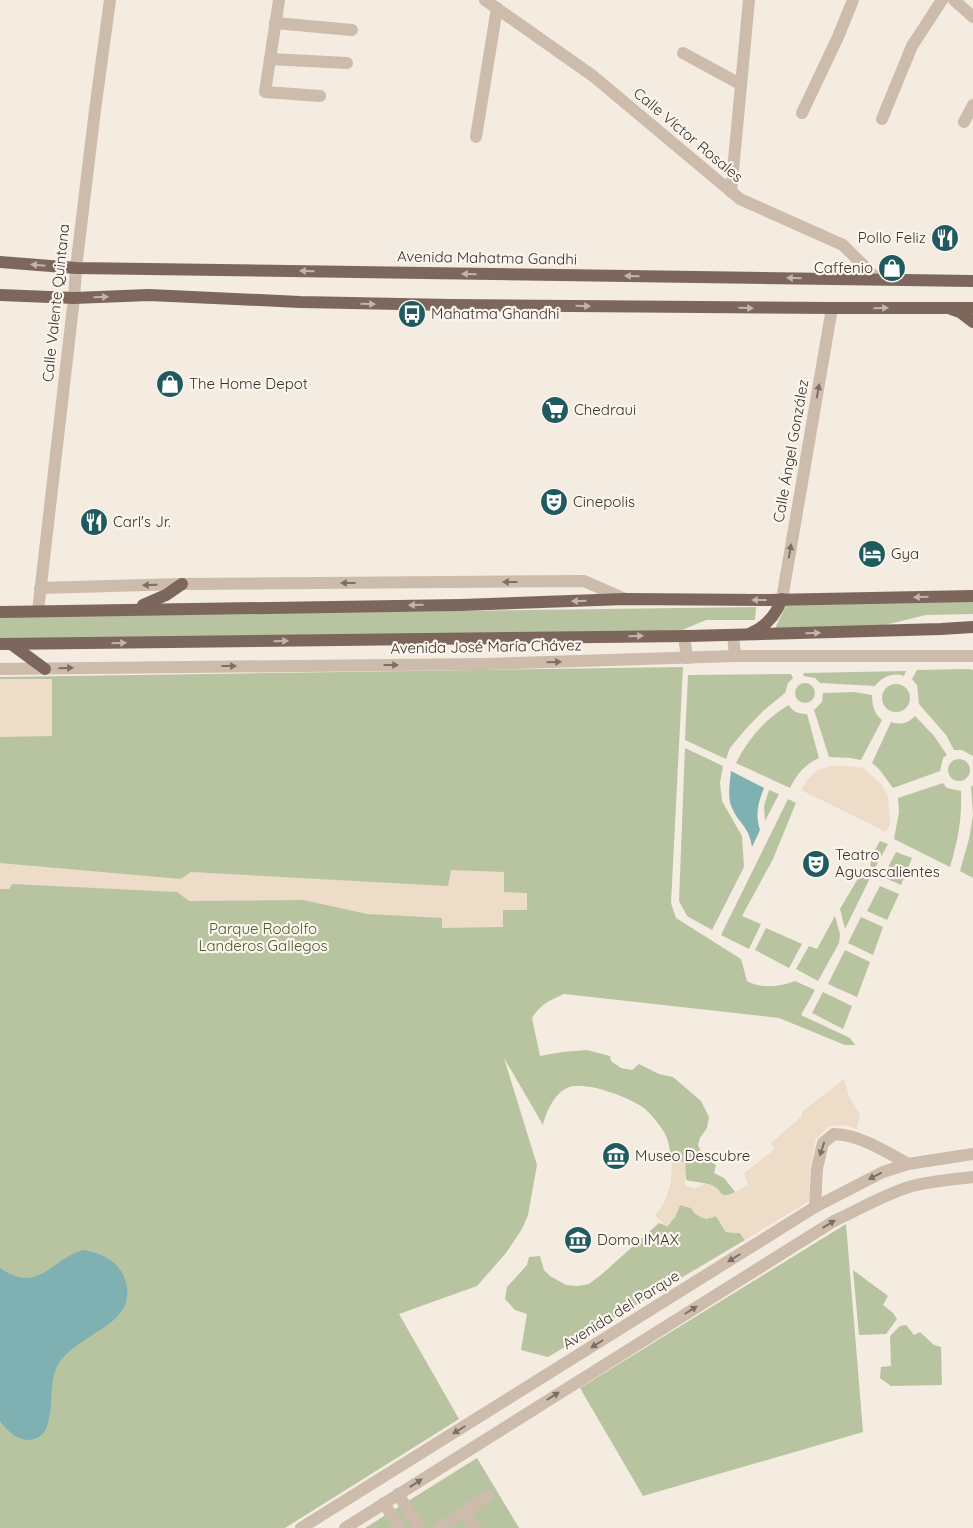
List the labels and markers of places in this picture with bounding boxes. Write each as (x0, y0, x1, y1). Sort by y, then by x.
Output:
restaurant icon: Pollo Feliz (930, 223, 960, 253)
place label: Pollo Feliz (858, 228, 926, 247)
shop icon: Caffenio (877, 253, 907, 283)
place label: Caffenio (814, 258, 873, 277)
bus stop icon: Mahatma Ghandhi (397, 299, 427, 329)
place label: Mahatma Ghandhi (431, 304, 560, 323)
shop icon: The Home Depot (155, 369, 185, 399)
place label: The Home Depot (189, 374, 308, 393)
supermarket icon: Chedraui (540, 395, 570, 425)
place label: Chedraui (574, 400, 636, 419)
theatre icon: Cinepolis (539, 487, 569, 517)
place label: Cinepolis (573, 492, 635, 511)
restaurant icon: Carl's Jr. (79, 507, 109, 537)
place label: Carl's Jr. (113, 512, 171, 531)
hotel icon: Gya (857, 539, 887, 569)
place label: Gya (891, 544, 919, 563)
place label: Teatro Aguascalientes (835, 845, 940, 881)
theatre icon: Teatro Aguascalientes (801, 849, 831, 879)
museum icon: Museo Descubre (601, 1141, 631, 1171)
place label: Museo Descubre (635, 1146, 750, 1165)
museum icon: Domo IMAX (563, 1225, 593, 1255)
place label: Domo IMAX (597, 1230, 679, 1249)

